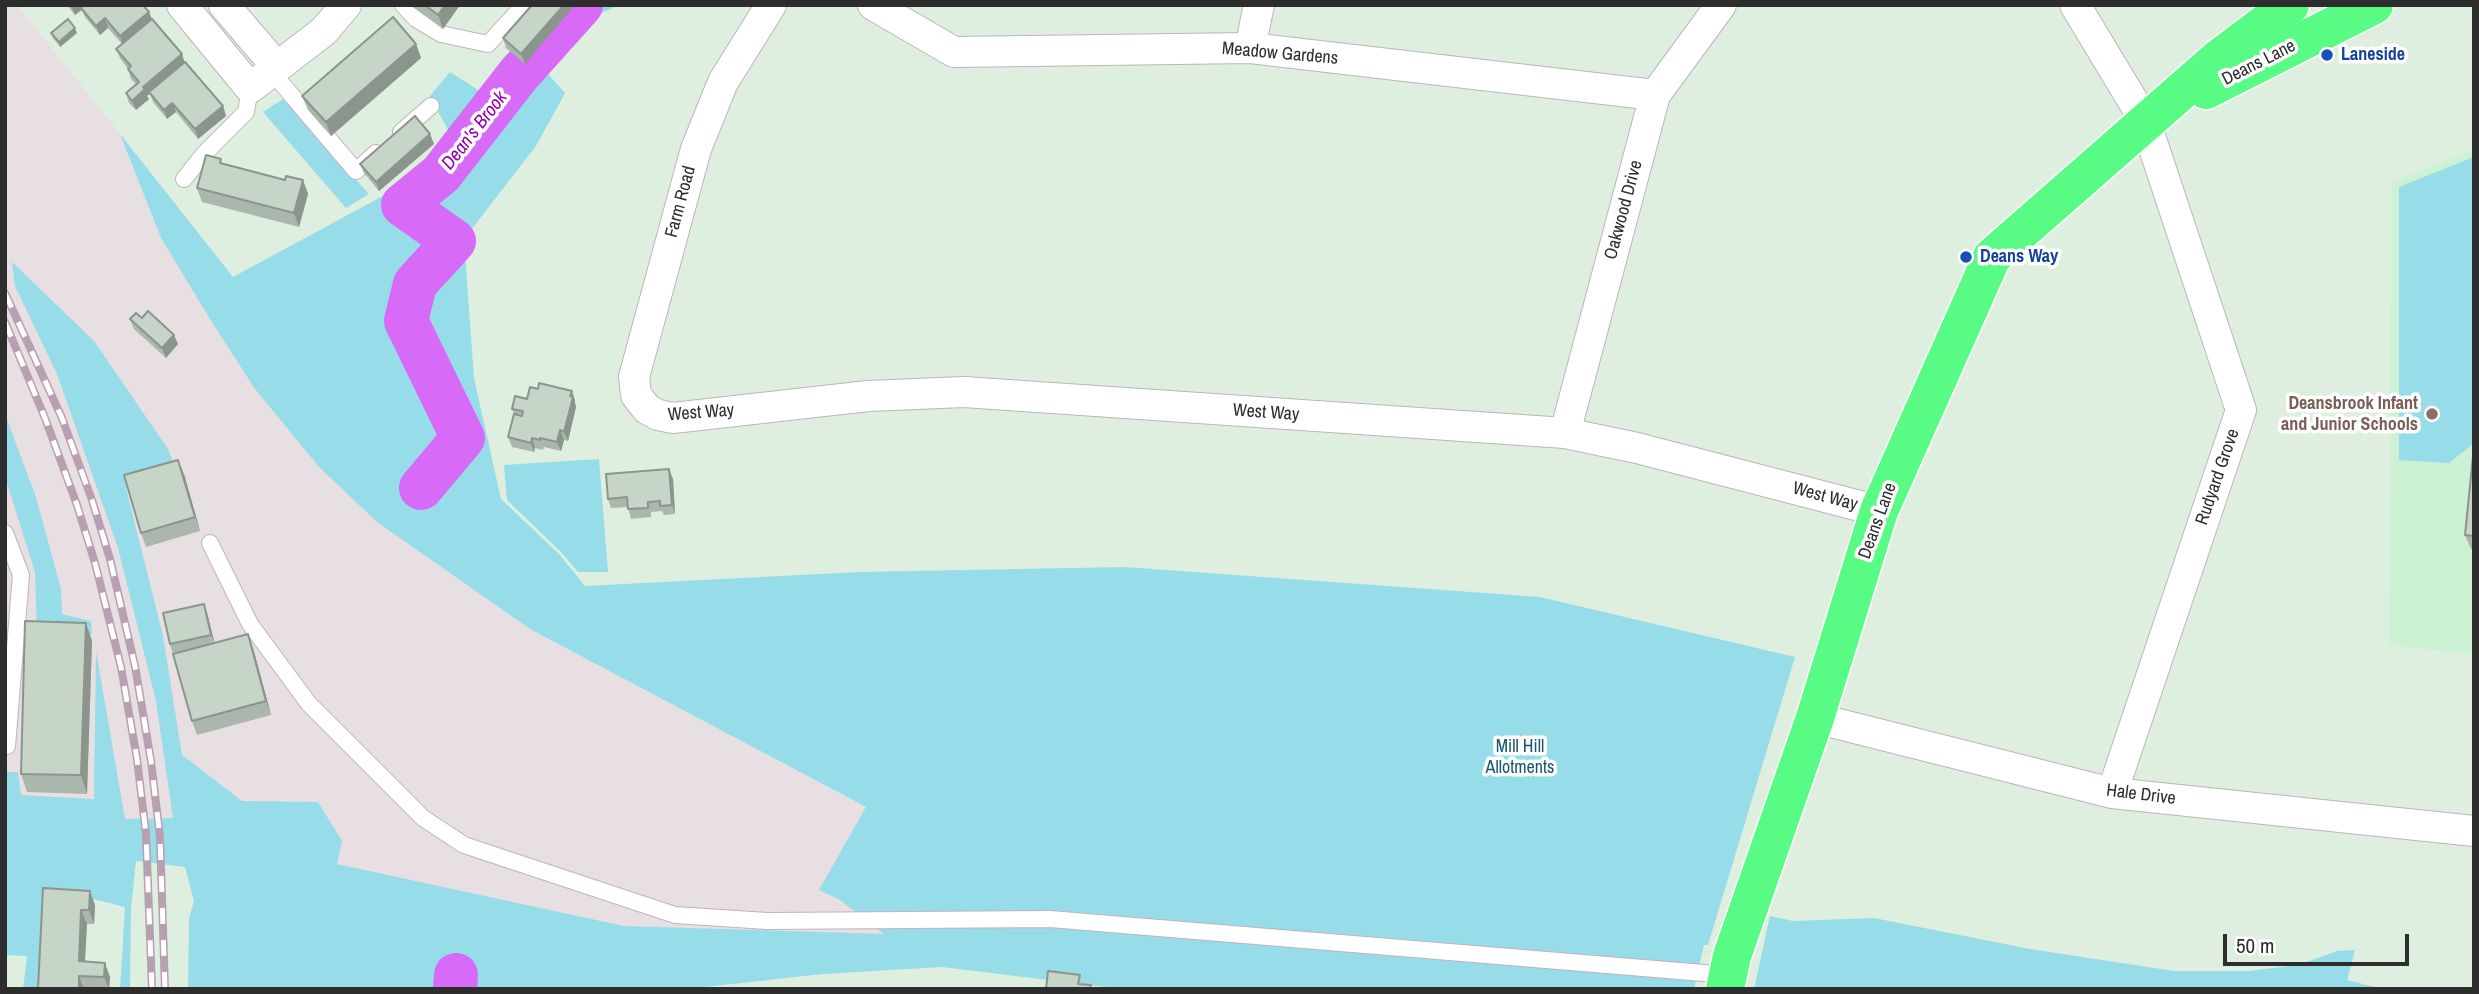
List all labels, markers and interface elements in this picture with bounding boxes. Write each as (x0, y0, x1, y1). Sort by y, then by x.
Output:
street label: Deans Lane (2219, 35, 2299, 91)
street label: Meadow Gardens (1221, 38, 1339, 70)
place label: Laneside (2341, 44, 2405, 66)
marker: Laneside (2319, 47, 2335, 63)
water label: Dean's Brook (437, 87, 513, 175)
street label: Oakwood Drive (1600, 158, 1648, 262)
street label: Farm Road (661, 164, 701, 240)
place label: Deans Way (1980, 246, 2058, 268)
marker: Deans Way (1958, 249, 1974, 265)
place label: Deansbrook Infant and Junior Schools (2281, 393, 2418, 436)
street label: West Way (667, 400, 735, 426)
street label: West Way (1232, 400, 1300, 426)
marker: Deansbrook Infant and Junior Schools (2424, 406, 2440, 422)
street label: Rudyard Grove (2191, 426, 2245, 528)
street label: West Way (1790, 478, 1860, 516)
street label: Deans Lane (1854, 480, 1902, 562)
park label: Mill Hill Allotments (1486, 736, 1554, 778)
street label: Hale Drive (2105, 780, 2177, 810)
scale bar (2227, 920, 2412, 964)
text: 50 m (2236, 931, 2274, 960)

